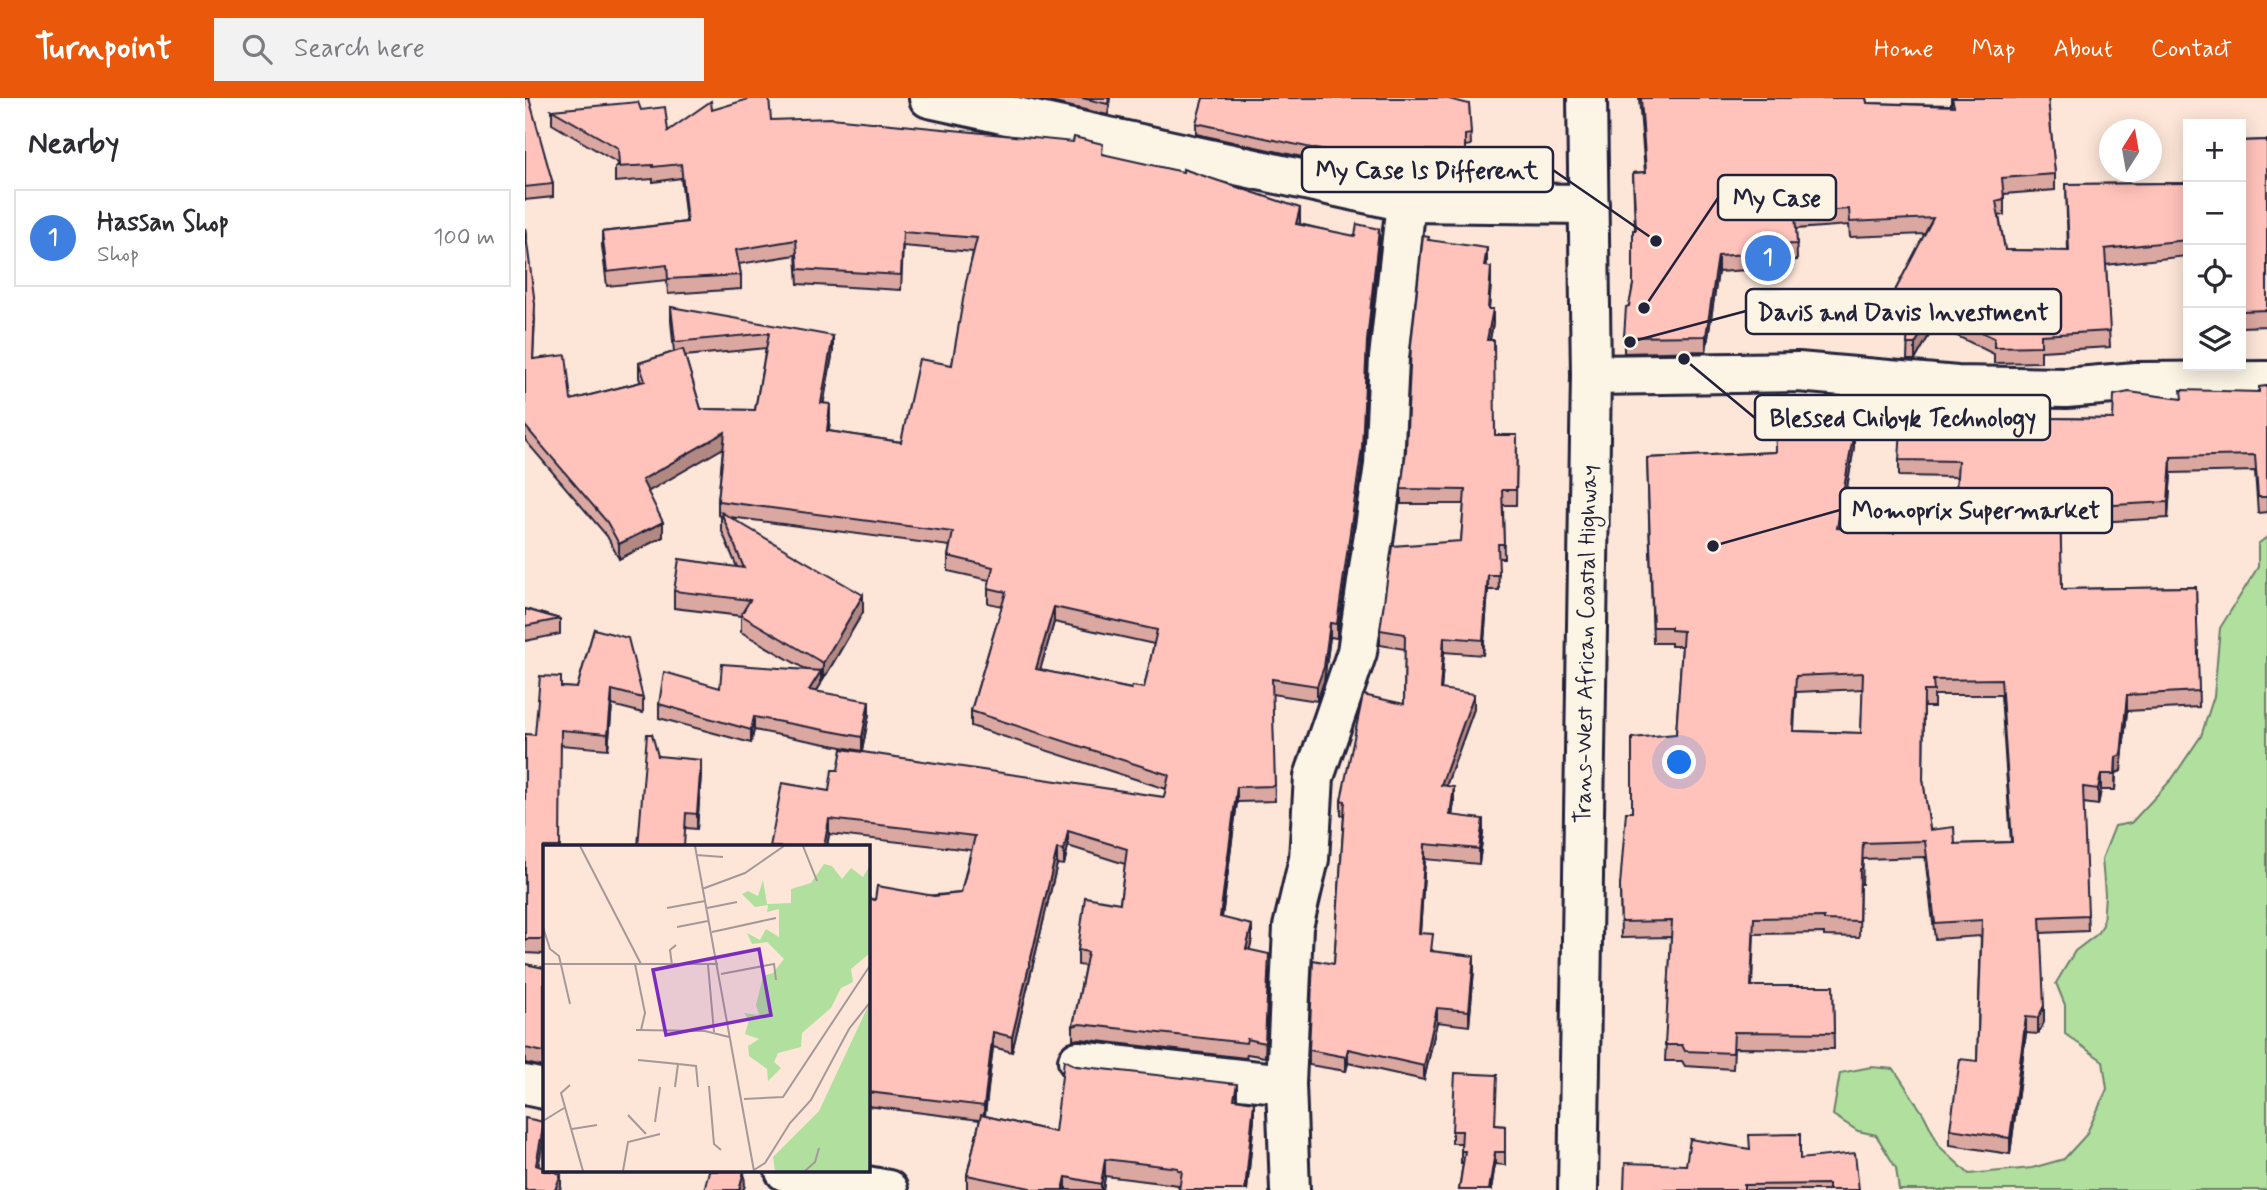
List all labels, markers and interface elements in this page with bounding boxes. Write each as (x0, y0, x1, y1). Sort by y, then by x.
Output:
search box (214, 18, 704, 81)
text: Turnpoint (35, 27, 172, 71)
icon: search (238, 30, 276, 68)
text: Search here (294, 32, 425, 66)
text: Home (1874, 34, 1934, 65)
text: Map (1972, 34, 2016, 65)
text: About (2054, 34, 2113, 65)
text: Contact (2151, 34, 2232, 65)
north arrow (2099, 119, 2162, 182)
map controls (2183, 119, 2246, 371)
button: + (2183, 119, 2246, 182)
text: Nearby (28, 124, 119, 163)
callout: My Case Is Different (1302, 147, 1553, 192)
text: My Case Is Different (1316, 156, 1539, 187)
callout: My Case (1718, 175, 1836, 220)
button: − (2183, 182, 2246, 245)
text: My Case (1733, 184, 1821, 215)
text: Hassan Shop (97, 206, 229, 240)
text: 1 (48, 223, 58, 253)
text: 100 m (433, 223, 495, 253)
pin: 1 (1745, 232, 1791, 284)
text: Shop (97, 240, 139, 270)
button: locate (2183, 245, 2246, 308)
callout: Davis and Davis Investment (1746, 289, 2061, 334)
text: Davis and Davis Investment (1757, 298, 2049, 329)
button: layers (2183, 308, 2246, 371)
callout: Blessed Chibyk Technology (1755, 395, 2050, 440)
text: Blessed Chibyk Technology (1770, 404, 2036, 438)
street label: Trans-West African Coastal Highway (1569, 464, 1607, 824)
callout: Momoprix Supermarket (1840, 488, 2112, 533)
text: Momoprix Supermarket (1852, 496, 2101, 527)
your location (1662, 745, 1696, 779)
inset map (543, 845, 870, 1172)

